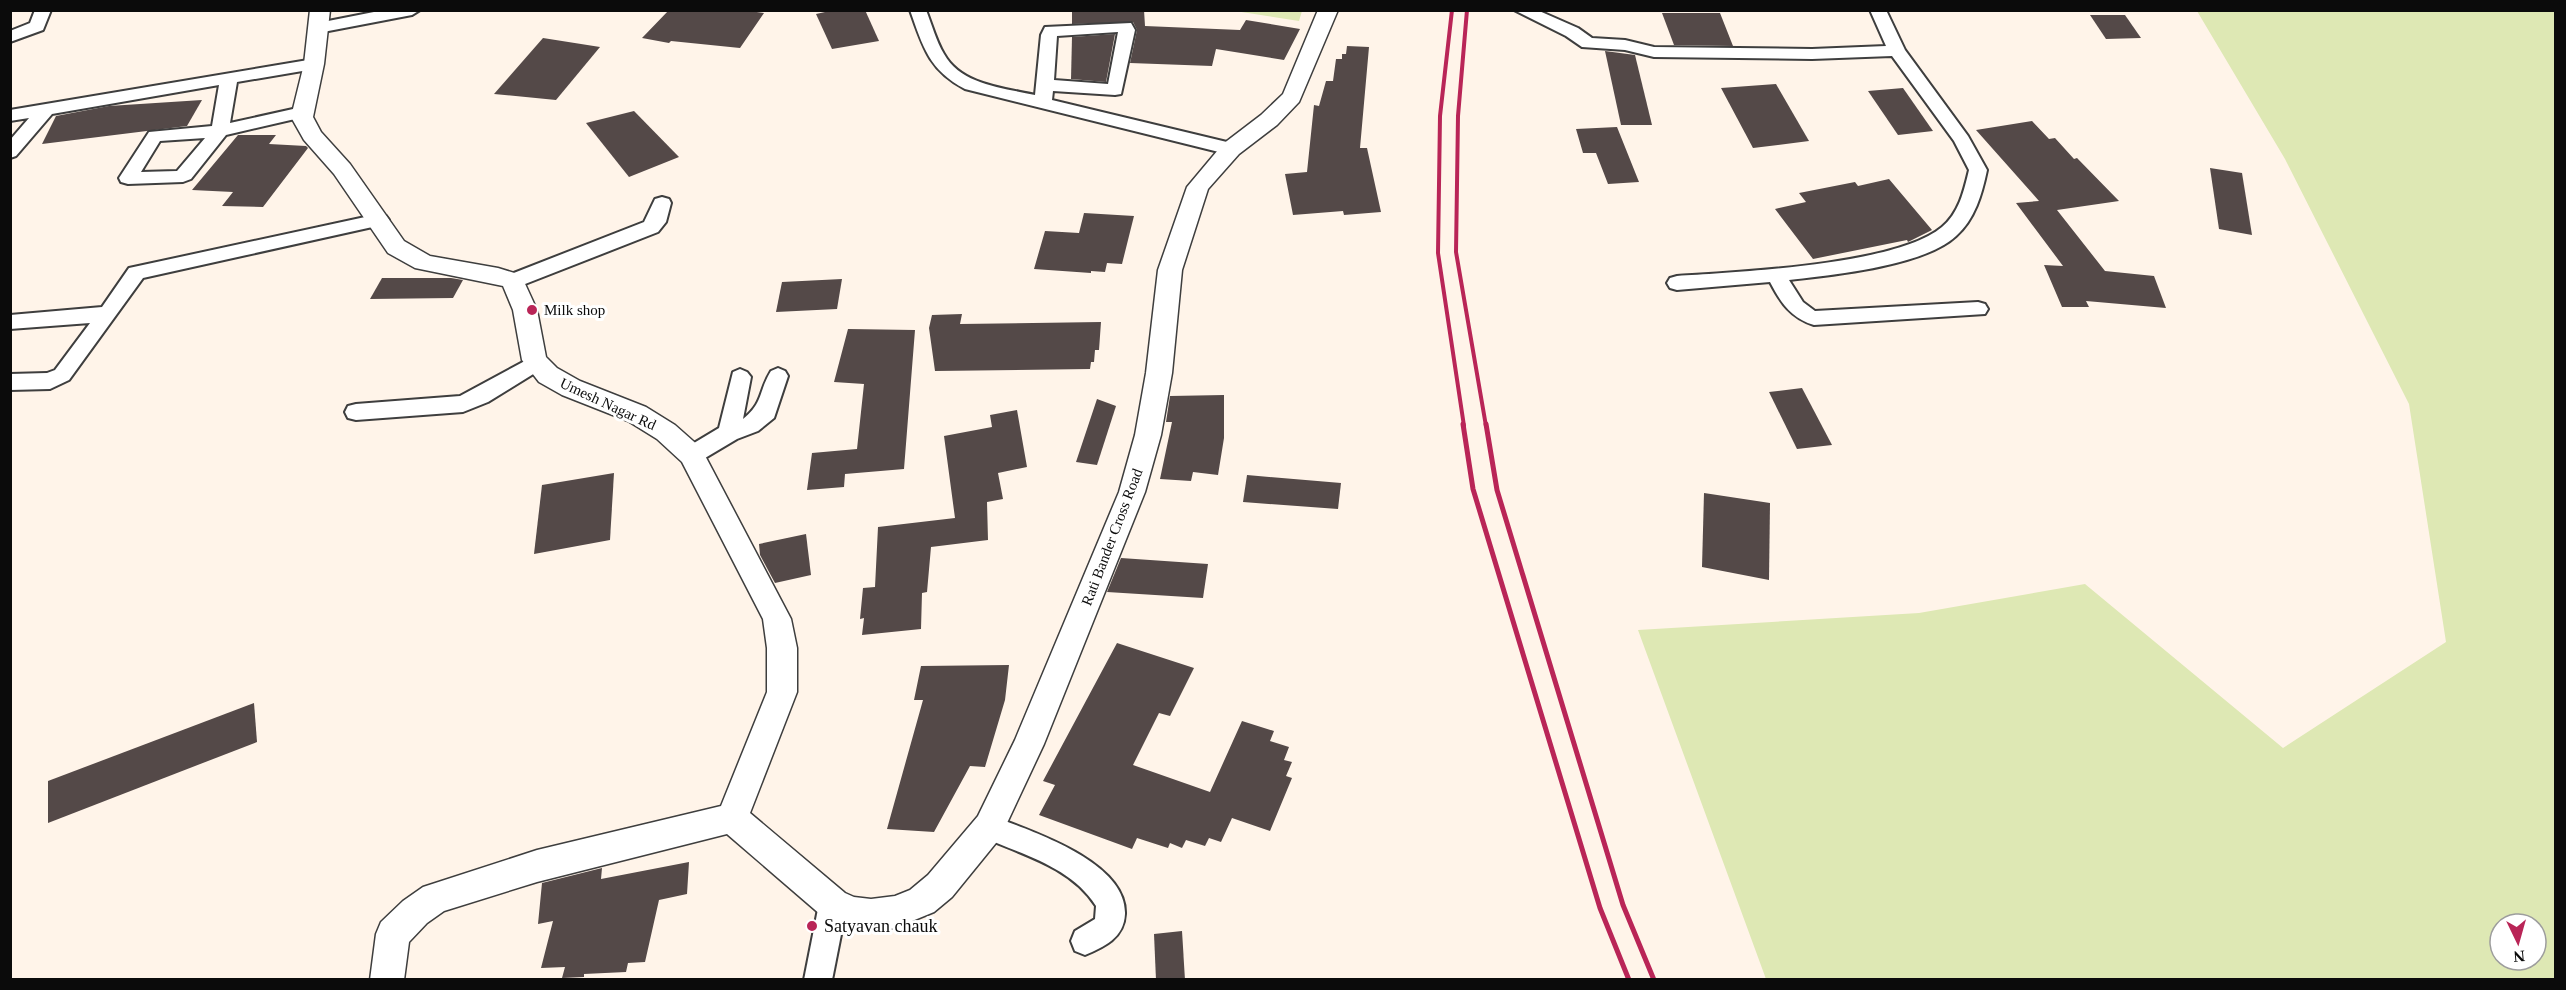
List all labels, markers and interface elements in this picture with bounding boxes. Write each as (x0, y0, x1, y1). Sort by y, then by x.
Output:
place label: Milk shop (544, 302, 605, 318)
marker: Milk shop (525, 303, 539, 317)
street label: Umesh Nagar Rd (557, 375, 659, 433)
street label: Rati Bander Cross Road (1078, 466, 1146, 608)
north arrow (2488, 912, 2548, 972)
place label: Satyavan chauk (824, 916, 937, 936)
marker: Satyavan chauk (805, 919, 819, 933)
text: N (2512, 947, 2526, 965)

